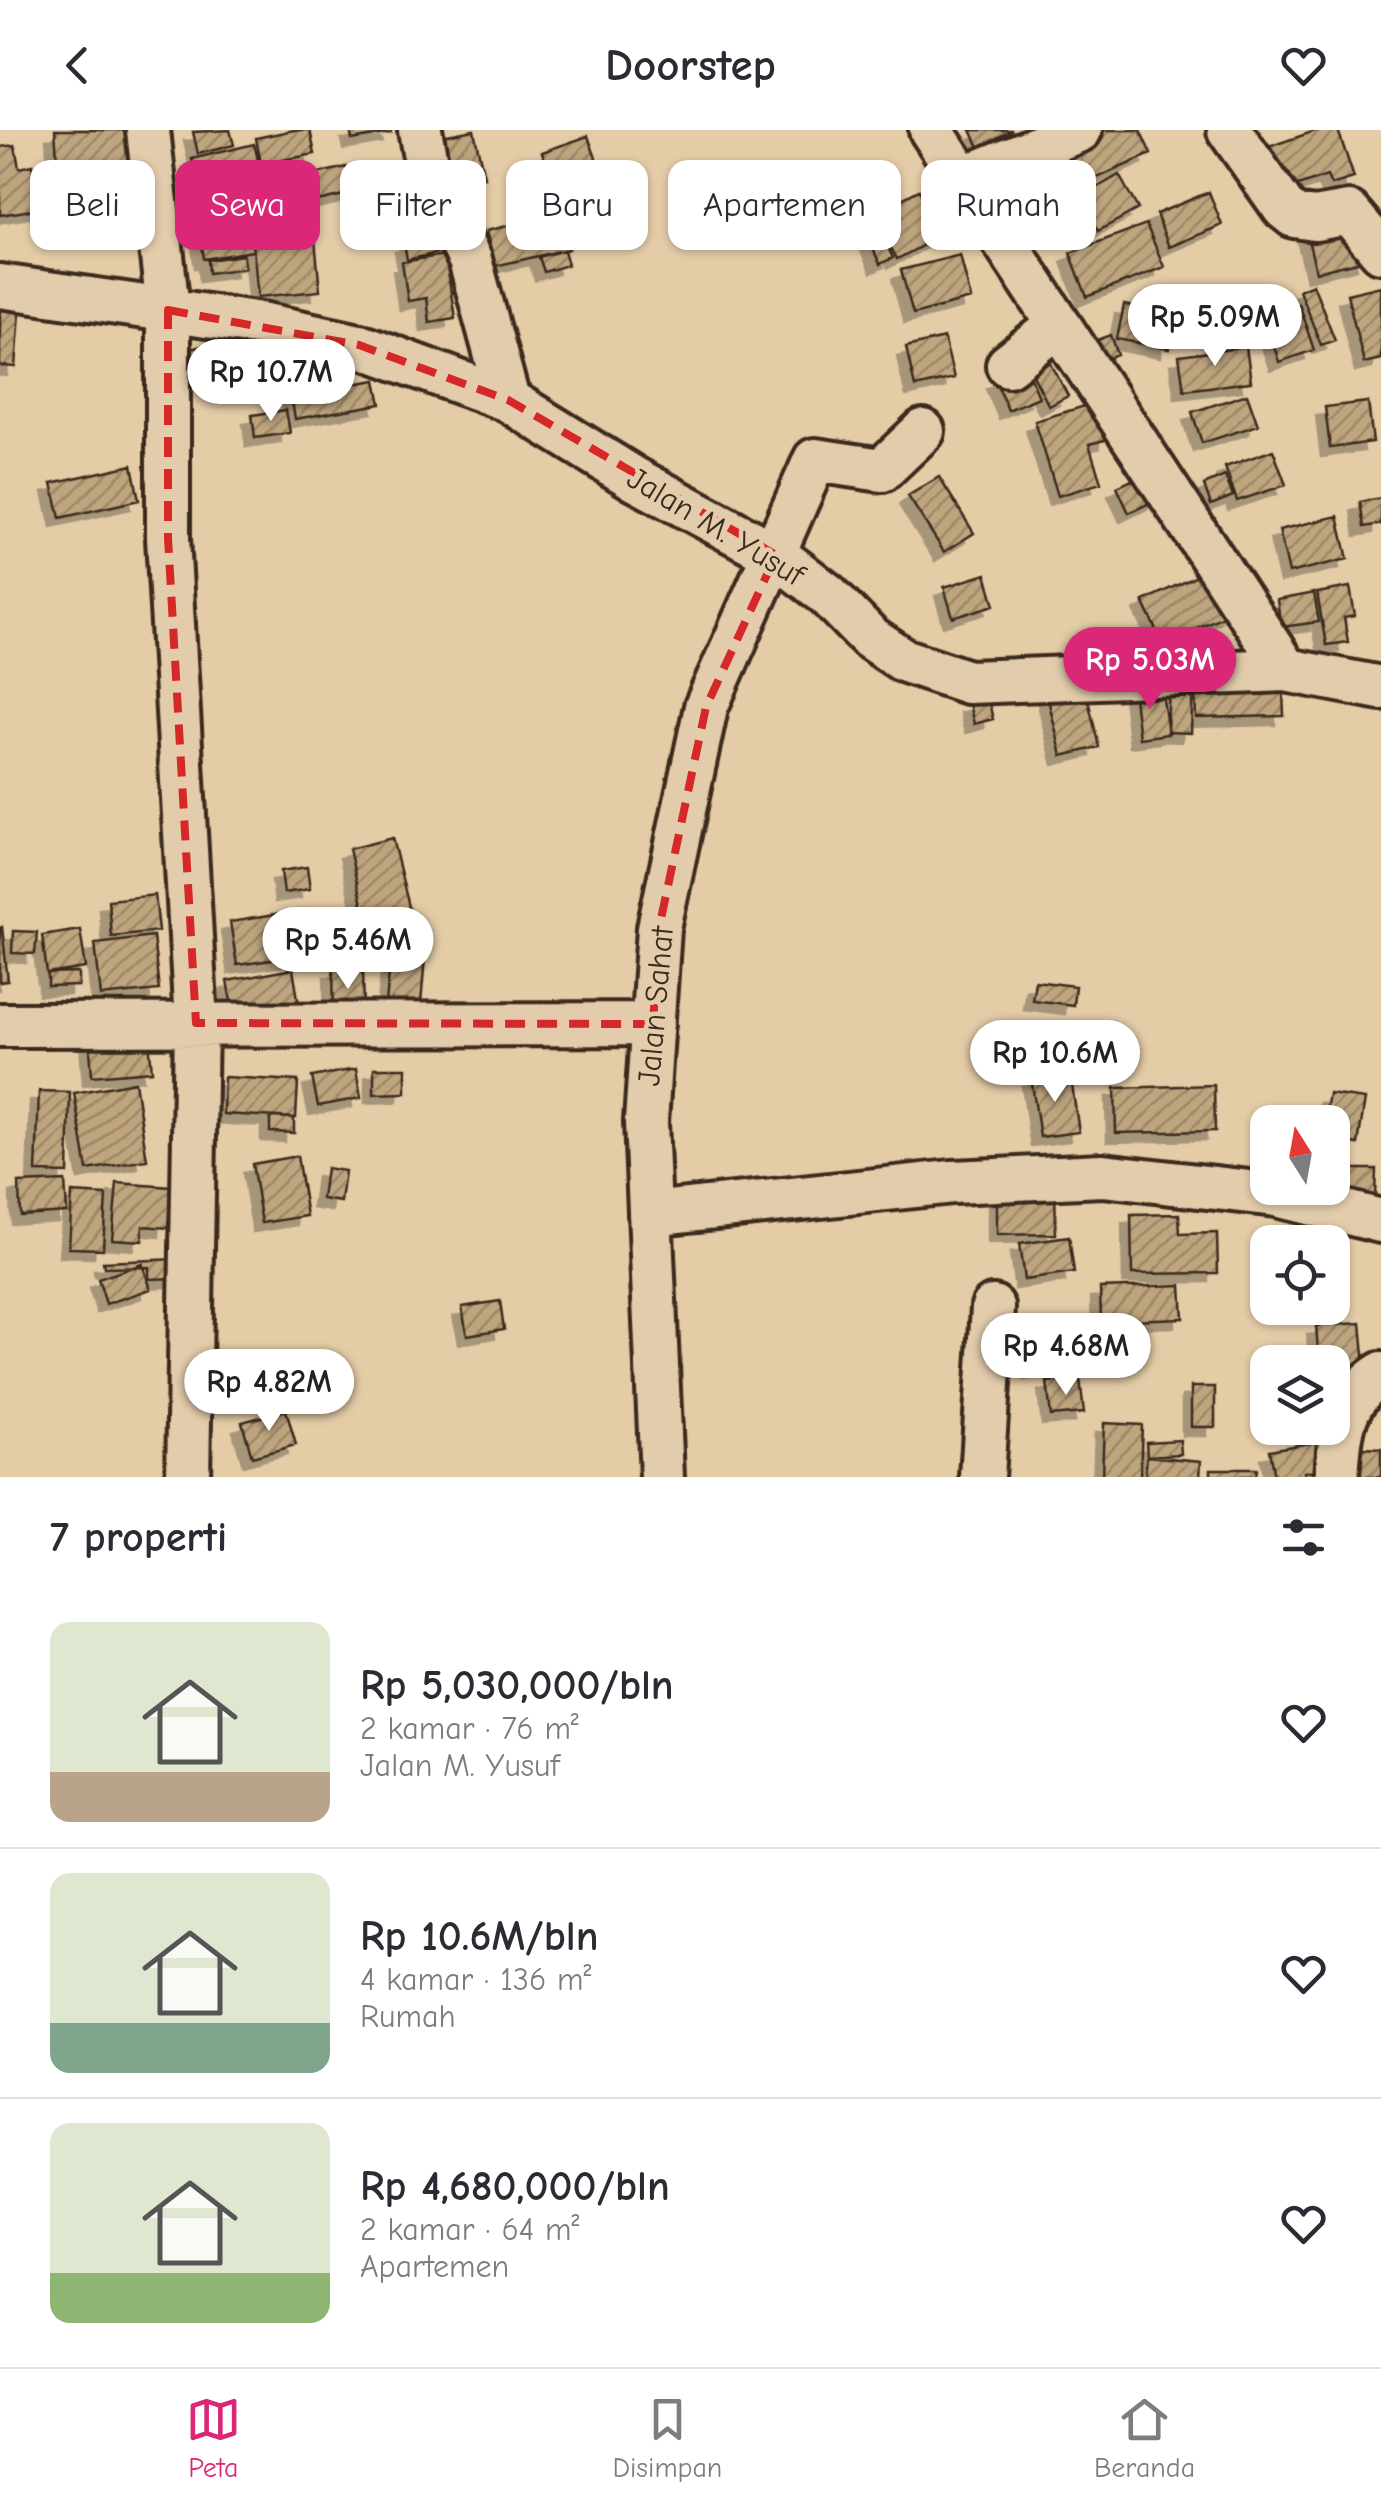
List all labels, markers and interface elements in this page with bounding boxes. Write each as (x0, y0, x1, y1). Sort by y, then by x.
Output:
icon: back (50, 38, 105, 93)
icon: heart (1276, 38, 1331, 93)
text: Doorstep (605, 39, 776, 91)
chip: Beli (30, 160, 155, 250)
chip: Sewa (175, 160, 320, 250)
chip: Filter (340, 160, 486, 250)
chip: Baru (506, 160, 648, 250)
chip: Apartemen (668, 160, 901, 250)
chip: Rumah (921, 160, 1096, 250)
pin: Rp 5.09M (1112, 284, 1318, 369)
text: Rp 5.09M (1150, 298, 1280, 335)
pin: Rp 10.7M (168, 339, 374, 424)
text: Rp 10.7M (209, 353, 333, 390)
street label: Jalan M. Yusuf (621, 459, 812, 595)
pin: Rp 5.03M (1047, 627, 1253, 712)
text: Rp 5.03M (1085, 641, 1215, 678)
pin: Rp 5.46M (245, 907, 451, 992)
text: Rp 5.46M (284, 921, 412, 958)
street label: Jalan Sahat (630, 924, 681, 1087)
pin: Rp 10.6M (952, 1020, 1158, 1105)
text: Rp 10.6M (992, 1034, 1118, 1071)
north arrow (1250, 1105, 1350, 1205)
map controls (1250, 1105, 1350, 1445)
button: locate (1250, 1225, 1350, 1325)
pin: Rp 4.68M (963, 1313, 1169, 1398)
text: Rp 4.68M (1003, 1327, 1129, 1364)
button: layers (1250, 1345, 1350, 1445)
pin: Rp 4.82M (166, 1349, 372, 1434)
text: Rp 4.82M (206, 1363, 332, 1400)
icon: filters (1276, 1510, 1331, 1565)
text: 7 properti (50, 1513, 227, 1562)
text: Rp 5,030,000/bln (360, 1661, 674, 1710)
icon: home (130, 1662, 250, 1782)
icon: heart (1276, 1695, 1331, 1750)
text: 2 kamar · 76 m² (360, 1710, 579, 1747)
text: Jalan M. Yusuf (360, 1747, 559, 1784)
text: Rp 10.6M/bln (360, 1912, 598, 1961)
icon: home (130, 1913, 250, 2033)
icon: heart (1276, 1946, 1331, 2001)
text: 4 kamar · 136 m² (360, 1961, 592, 1998)
text: Rumah (360, 1998, 456, 2035)
text: Rp 4,680,000/bln (360, 2162, 670, 2211)
icon: home (130, 2163, 250, 2283)
icon: heart (1276, 2196, 1331, 2251)
text: 2 kamar · 64 m² (360, 2211, 579, 2248)
text: Apartemen (360, 2248, 509, 2285)
tab: Peta (186, 2392, 241, 2484)
tab: Disimpan (612, 2392, 722, 2484)
tab: Beranda (1094, 2392, 1195, 2484)

